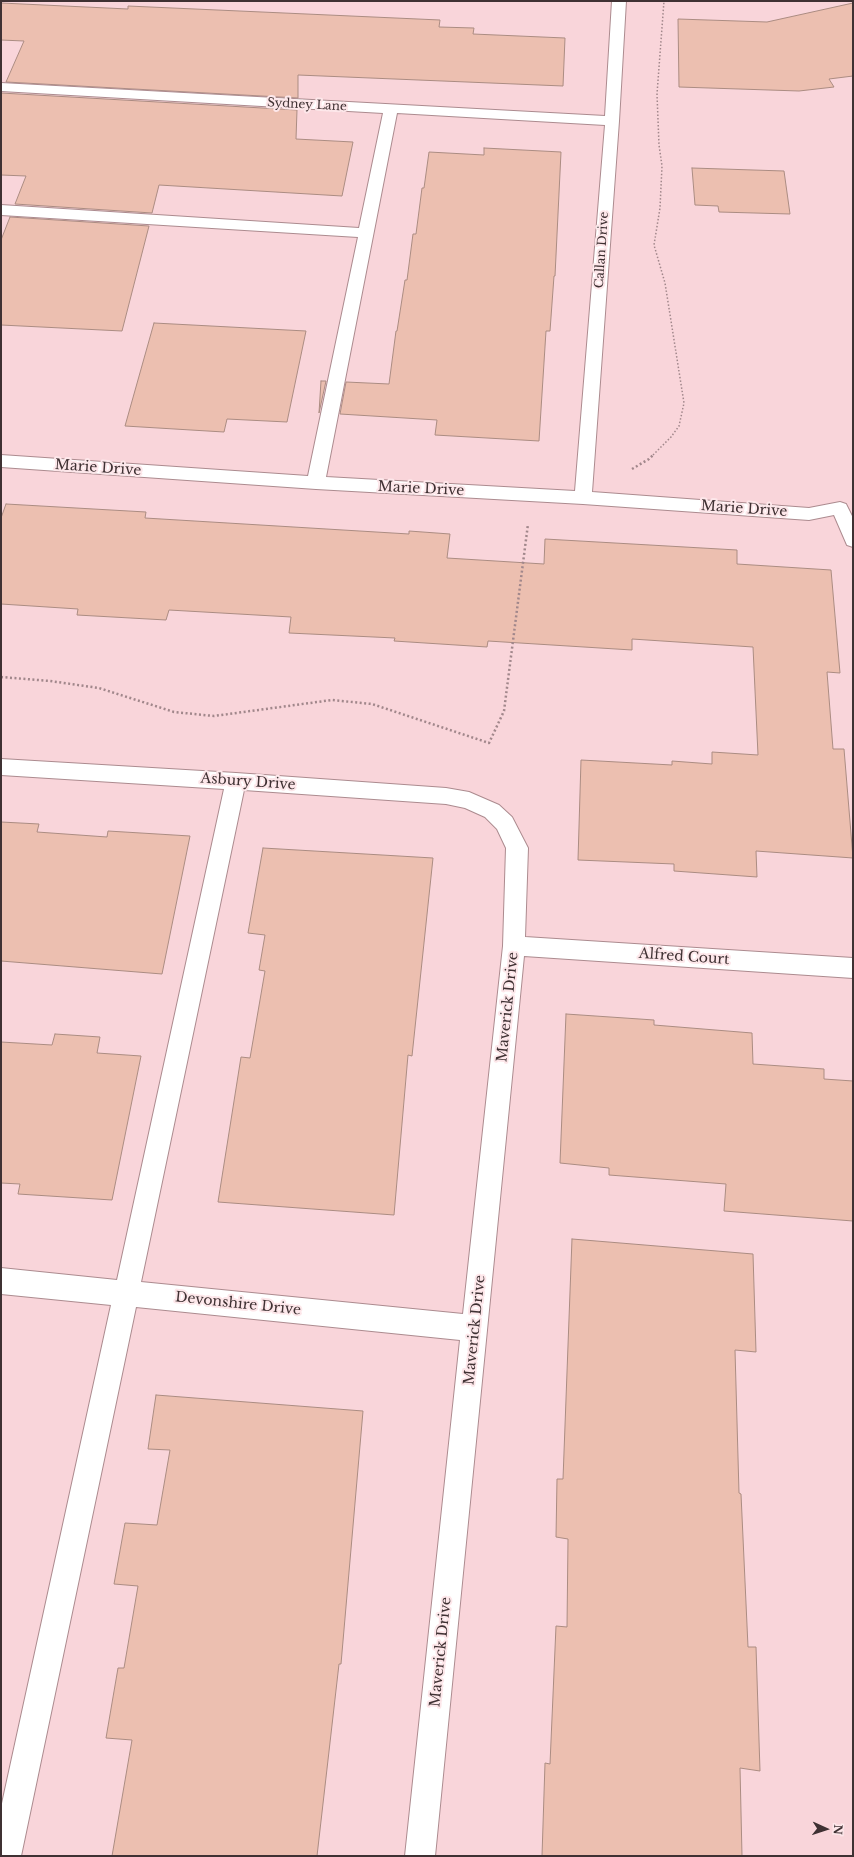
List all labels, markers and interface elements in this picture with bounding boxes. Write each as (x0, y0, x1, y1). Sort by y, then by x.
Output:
street label: Sydney Lane (267, 96, 347, 114)
street label: Callan Drive (592, 211, 612, 289)
street label: Marie Drive (54, 457, 142, 479)
street label: Marie Drive (377, 478, 465, 500)
street label: Marie Drive (700, 498, 788, 520)
street label: Asbury Drive (200, 770, 296, 794)
street label: Alfred Court (638, 945, 730, 969)
street label: Maverick Drive (494, 951, 522, 1063)
street label: Maverick Drive (461, 1274, 489, 1386)
street label: Devonshire Drive (174, 1289, 302, 1319)
street label: Maverick Drive (427, 1596, 455, 1708)
north arrow (806, 1809, 846, 1849)
text: N (831, 1824, 845, 1835)

